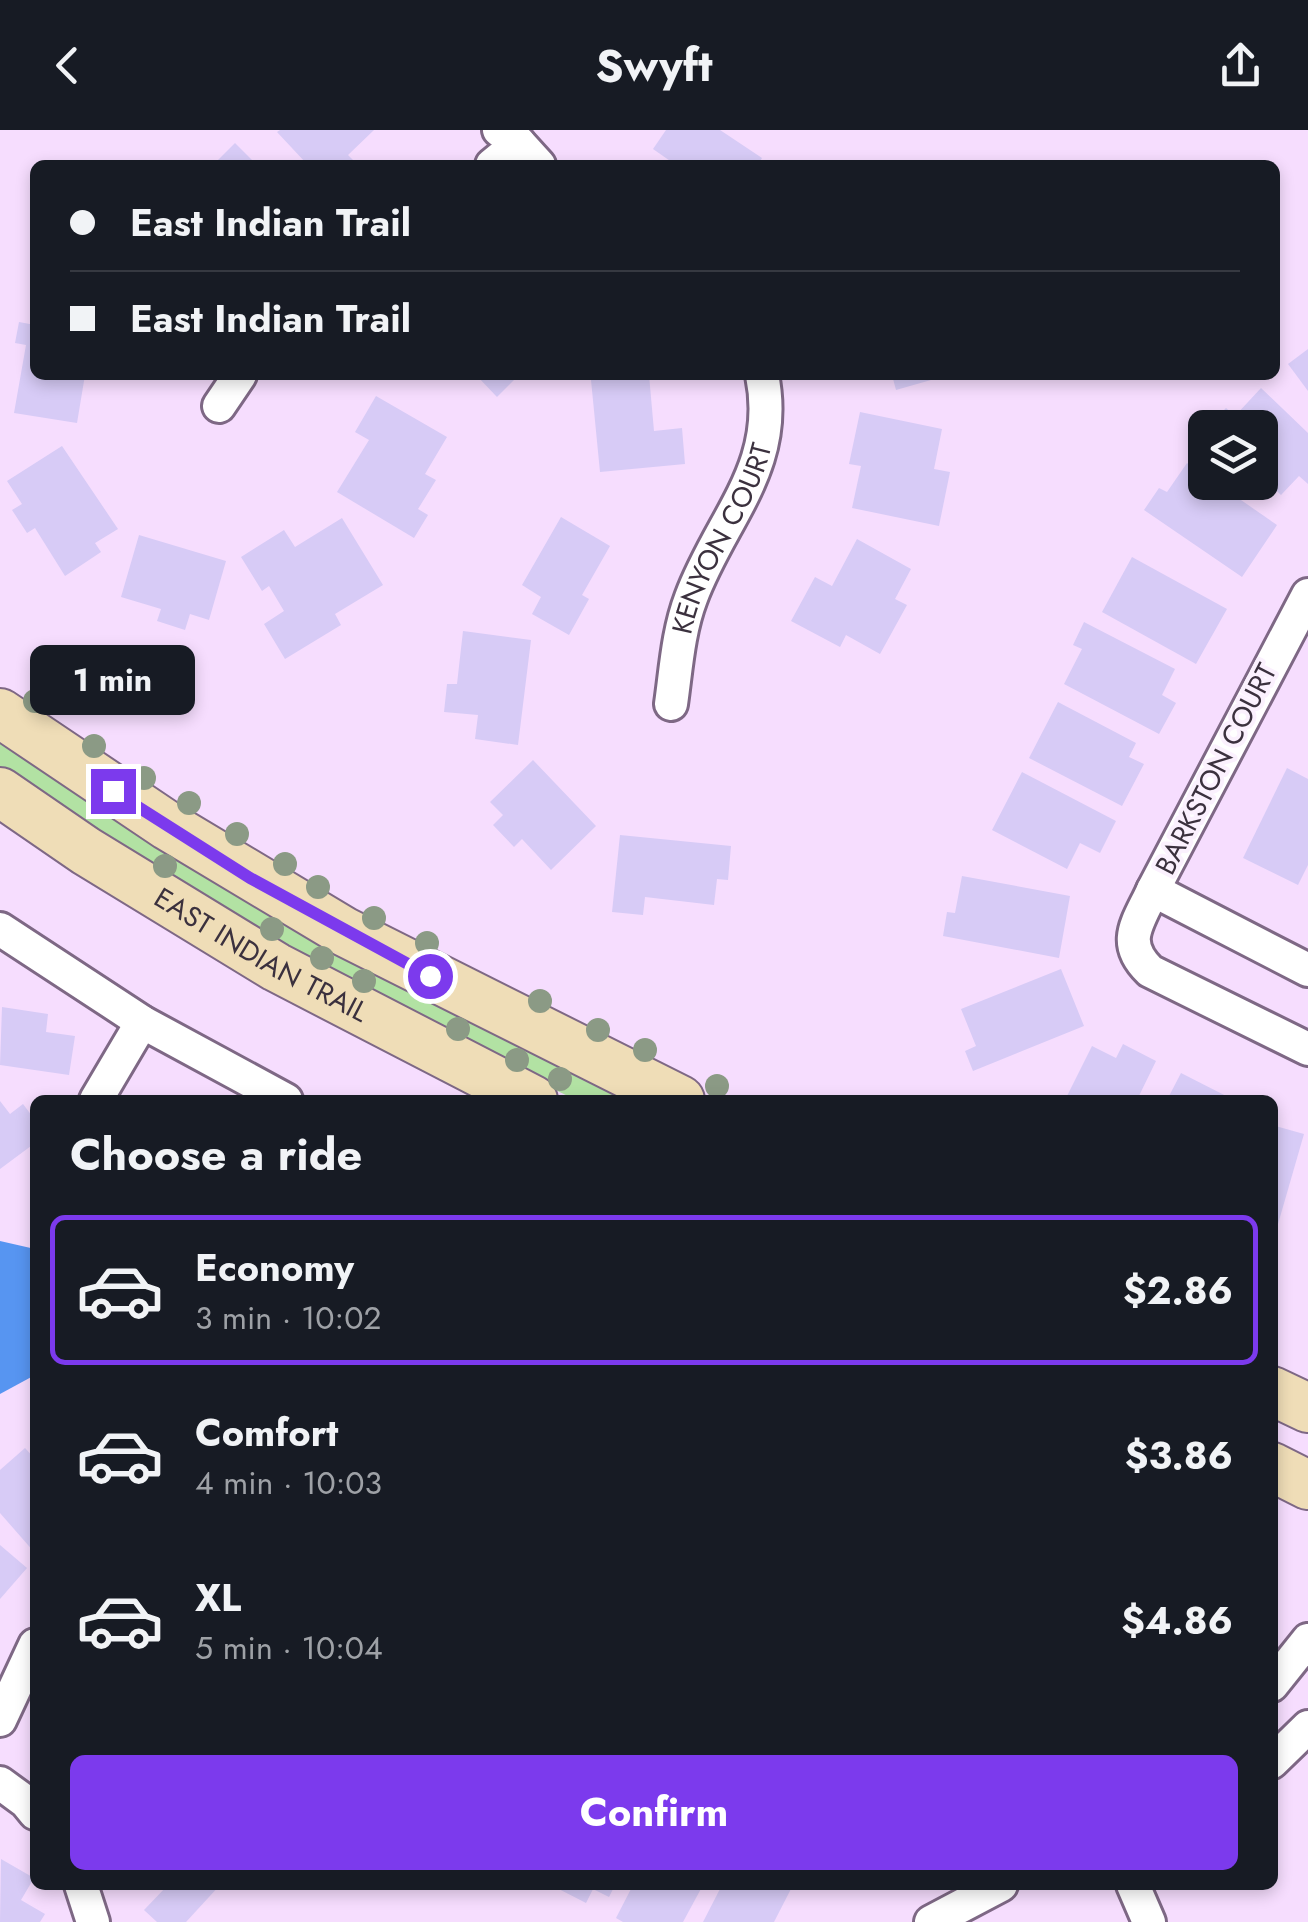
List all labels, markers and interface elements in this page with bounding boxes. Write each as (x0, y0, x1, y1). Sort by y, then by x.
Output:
text: Swyft (596, 33, 712, 98)
icon: back (40, 38, 95, 93)
icon: share (1213, 38, 1268, 93)
text: East Indian Trail (130, 195, 411, 250)
text: East Indian Trail (130, 291, 411, 346)
map controls (1188, 410, 1278, 500)
button: layers (1188, 410, 1278, 500)
street label: KENYON COURT (661, 438, 782, 638)
callout: 1 min (31, 646, 196, 716)
street label: BARKSTON COURT (1145, 656, 1287, 882)
text: 1 min (73, 657, 152, 703)
route end (91, 769, 136, 814)
street label: EAST INDIAN TRAIL (147, 877, 376, 1032)
route start (408, 954, 453, 999)
text: Choose a ride (70, 1122, 362, 1187)
text: Economy (195, 1240, 354, 1295)
icon: car (75, 1245, 165, 1335)
text: $2.86 (1123, 1263, 1233, 1318)
text: 3 min · 10:02 (195, 1295, 382, 1341)
text: Comfort (195, 1405, 338, 1460)
icon: car (75, 1410, 165, 1500)
text: $3.86 (1125, 1428, 1233, 1483)
text: 4 min · 10:03 (195, 1460, 382, 1506)
text: XL (195, 1570, 241, 1625)
icon: car (75, 1575, 165, 1665)
text: $4.86 (1121, 1593, 1233, 1648)
text: 5 min · 10:04 (195, 1625, 383, 1671)
button: Confirm (70, 1755, 1238, 1870)

